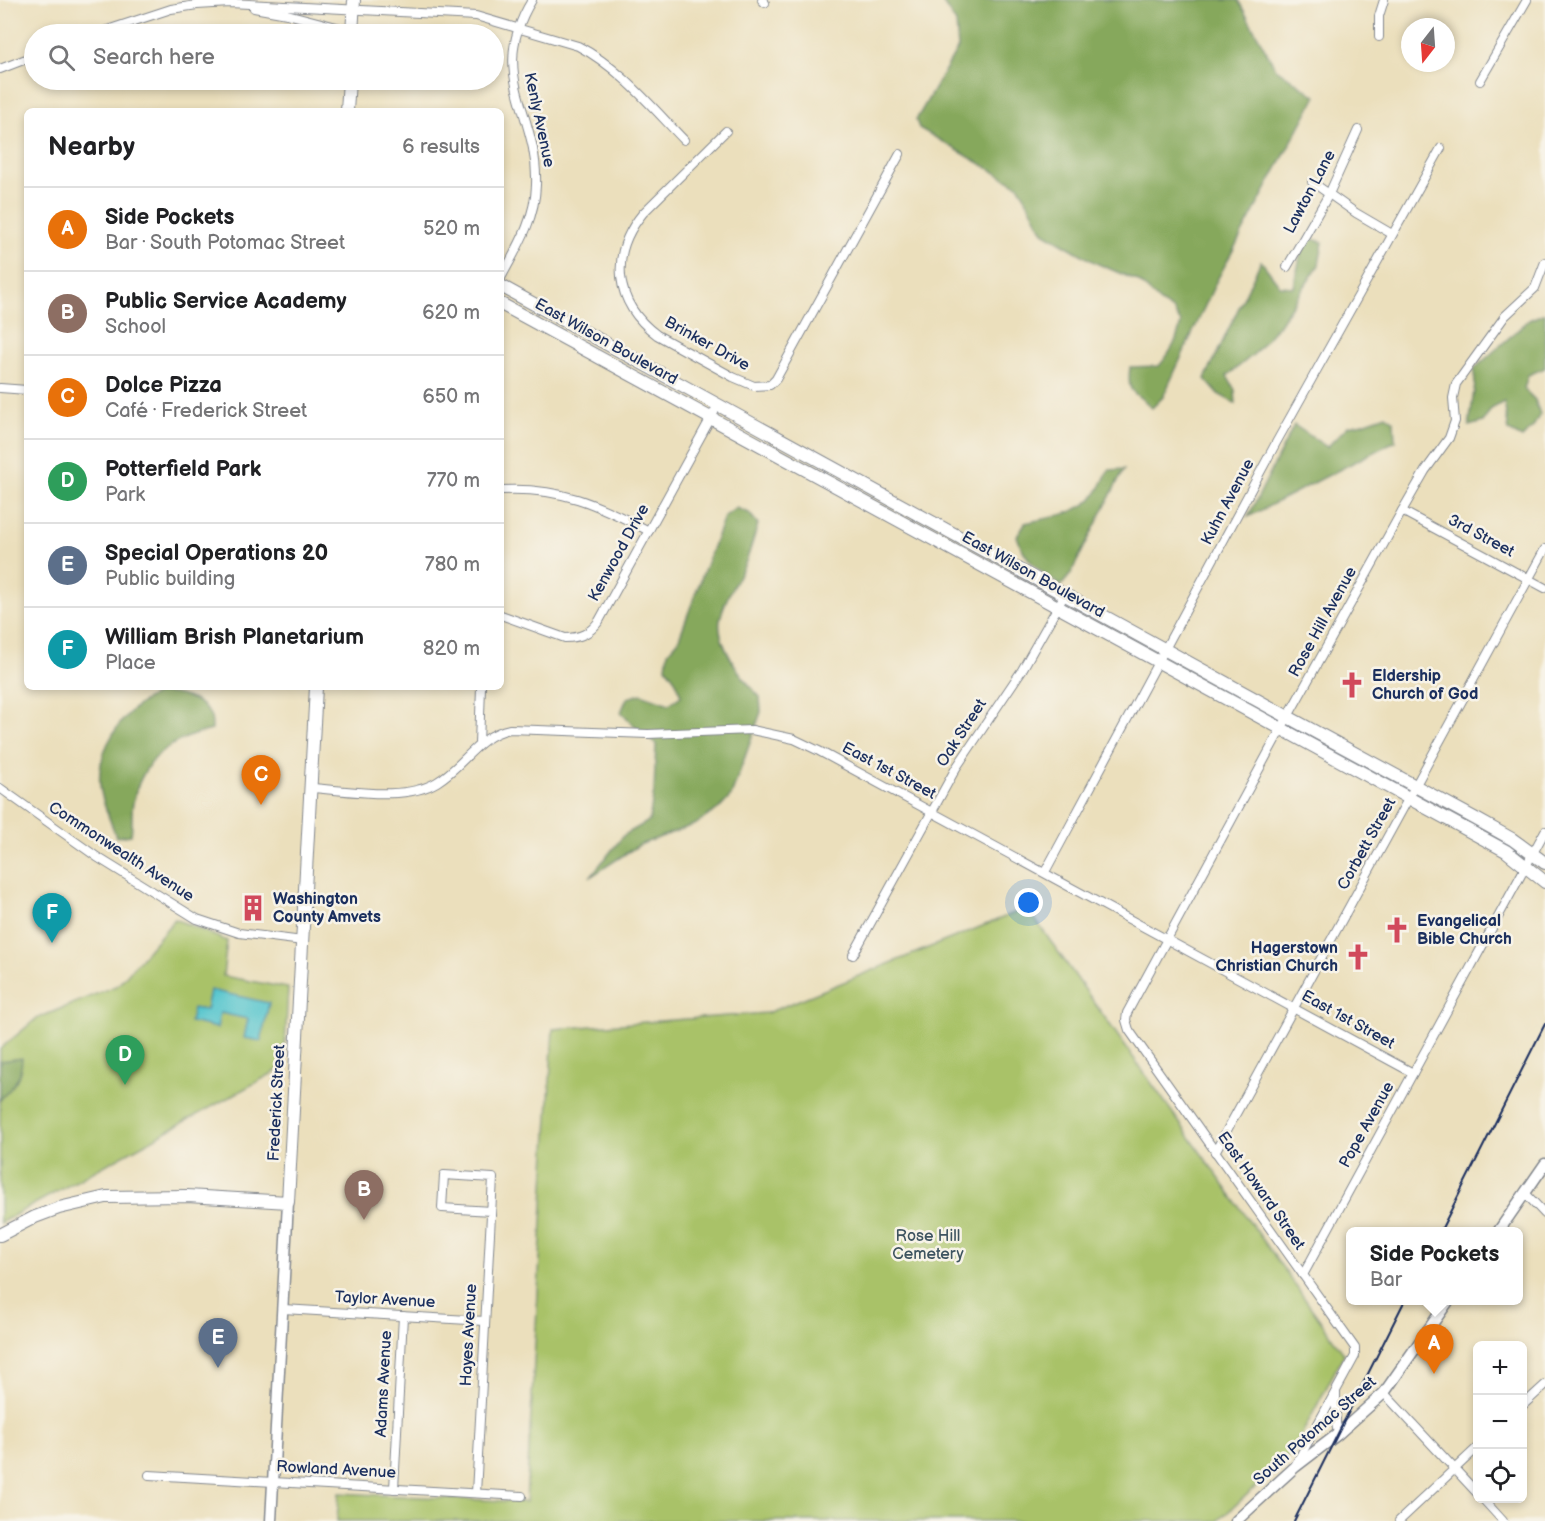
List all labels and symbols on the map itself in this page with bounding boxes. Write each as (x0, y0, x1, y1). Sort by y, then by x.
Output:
north arrow (1401, 18, 1455, 72)
street label: Kenly Avenue (520, 71, 558, 170)
street label: Lawton Lane (1280, 147, 1340, 237)
street label: East Wilson Boulevard (531, 295, 681, 389)
street label: Brinker Drive (661, 313, 753, 375)
street label: Kuhn Avenue (1197, 455, 1259, 548)
street label: Kenwood Drive (584, 501, 654, 605)
street label: 3rd Street (1445, 511, 1517, 561)
street label: East Wilson Boulevard (958, 528, 1108, 622)
street label: Rose Hill Avenue (1285, 563, 1361, 680)
place label: Eldership Church of God (1372, 667, 1478, 704)
church icon: Eldership Church of God (1337, 670, 1367, 700)
street label: Oak Street (933, 696, 991, 770)
street label: East 1st Street (839, 738, 939, 804)
pin: C (242, 756, 280, 805)
street label: Corbett Street (1334, 794, 1400, 893)
street label: Commonwealth Avenue (45, 798, 198, 906)
your location (1014, 888, 1043, 917)
place label: Washington County Amvets (273, 890, 381, 927)
building icon: Washington County Amvets (238, 893, 268, 923)
pin: F (32, 894, 72, 943)
place label: Evangelical Bible Church (1417, 912, 1512, 949)
church icon: Evangelical Bible Church (1382, 915, 1412, 945)
place label: Hagerstown Christian Church (1216, 939, 1338, 976)
church icon: Hagerstown Christian Church (1343, 942, 1373, 972)
street label: East 1st Street (1298, 987, 1398, 1053)
pin: D (106, 1036, 144, 1085)
street label: Frederick Street (264, 1044, 290, 1162)
street label: Pope Avenue (1336, 1078, 1399, 1171)
street label: East Howard Street (1213, 1128, 1309, 1254)
pin: B (344, 1170, 384, 1220)
park label: Rose Hill Cemetery (892, 1227, 964, 1264)
street label: Hayes Avenue (457, 1283, 481, 1387)
street label: Taylor Avenue (334, 1288, 436, 1312)
pin: E (198, 1318, 238, 1368)
pin: A (1414, 1324, 1454, 1374)
street label: Adams Avenue (372, 1330, 396, 1438)
street label: South Potomac Street (1250, 1373, 1380, 1489)
street label: Rowland Avenue (276, 1457, 397, 1483)

